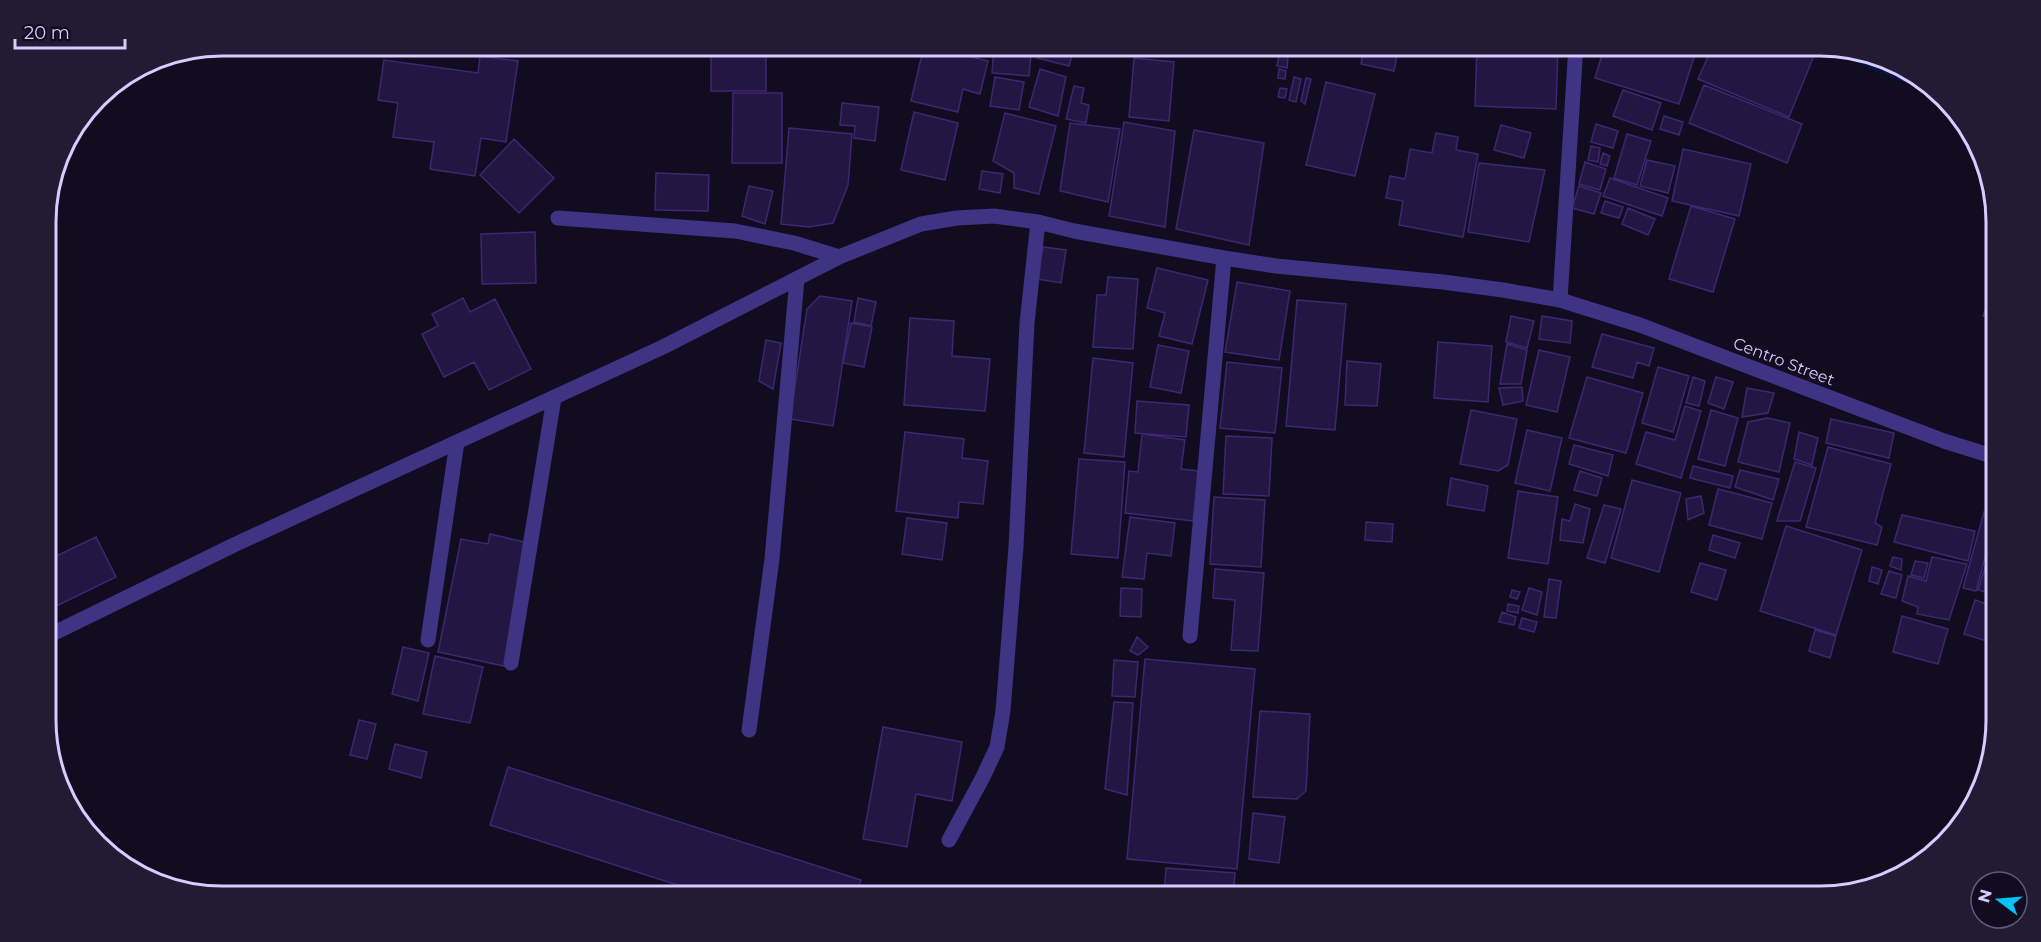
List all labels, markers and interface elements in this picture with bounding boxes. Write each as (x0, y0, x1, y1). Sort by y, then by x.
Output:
scale bar (15, 12, 124, 50)
text: 20 m (24, 22, 70, 44)
street label: Centro Street (1731, 333, 1838, 390)
north arrow (1969, 870, 2029, 930)
text: N (1974, 887, 1996, 905)

